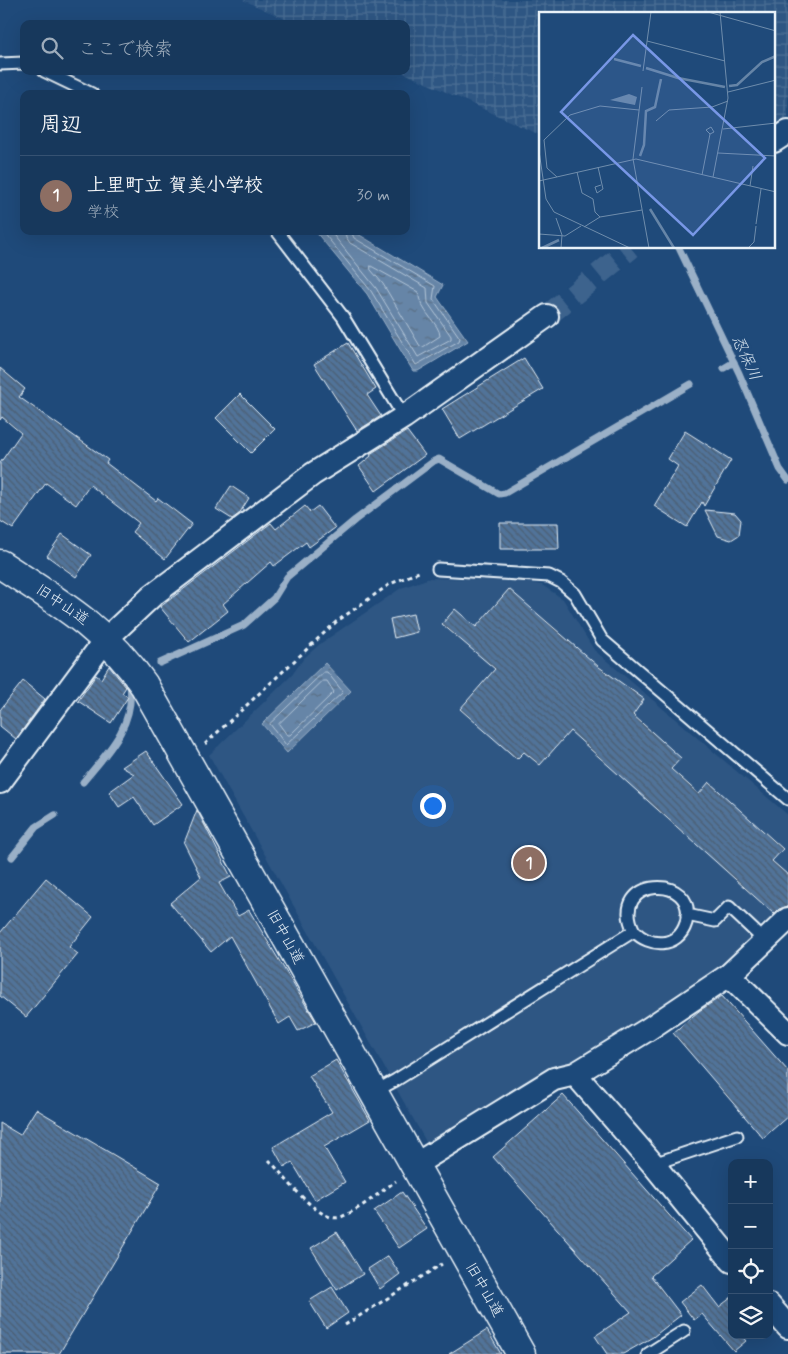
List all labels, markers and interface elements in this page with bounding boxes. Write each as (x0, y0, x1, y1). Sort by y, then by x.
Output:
inset map (539, 12, 776, 249)
search box (20, 20, 410, 75)
icon: search (38, 34, 66, 62)
text: ここで検索 (78, 37, 173, 62)
text: 周辺 (40, 111, 82, 139)
text: 上里町立 賀美小学校 (87, 173, 263, 198)
text: 1 (52, 185, 60, 206)
text: 30 m (357, 185, 390, 206)
text: 学校 (87, 202, 119, 223)
water label: 忍保川 (726, 332, 766, 384)
street label: 旧中山道 (32, 580, 92, 630)
your location (420, 793, 446, 819)
pin: 1 (513, 844, 545, 882)
street label: 旧中山道 (262, 906, 308, 968)
map controls (728, 1159, 773, 1339)
button: + (728, 1159, 773, 1204)
button: − (728, 1204, 773, 1249)
button: locate (728, 1249, 773, 1294)
street label: 旧中山道 (460, 1259, 508, 1321)
button: layers (728, 1294, 773, 1339)

